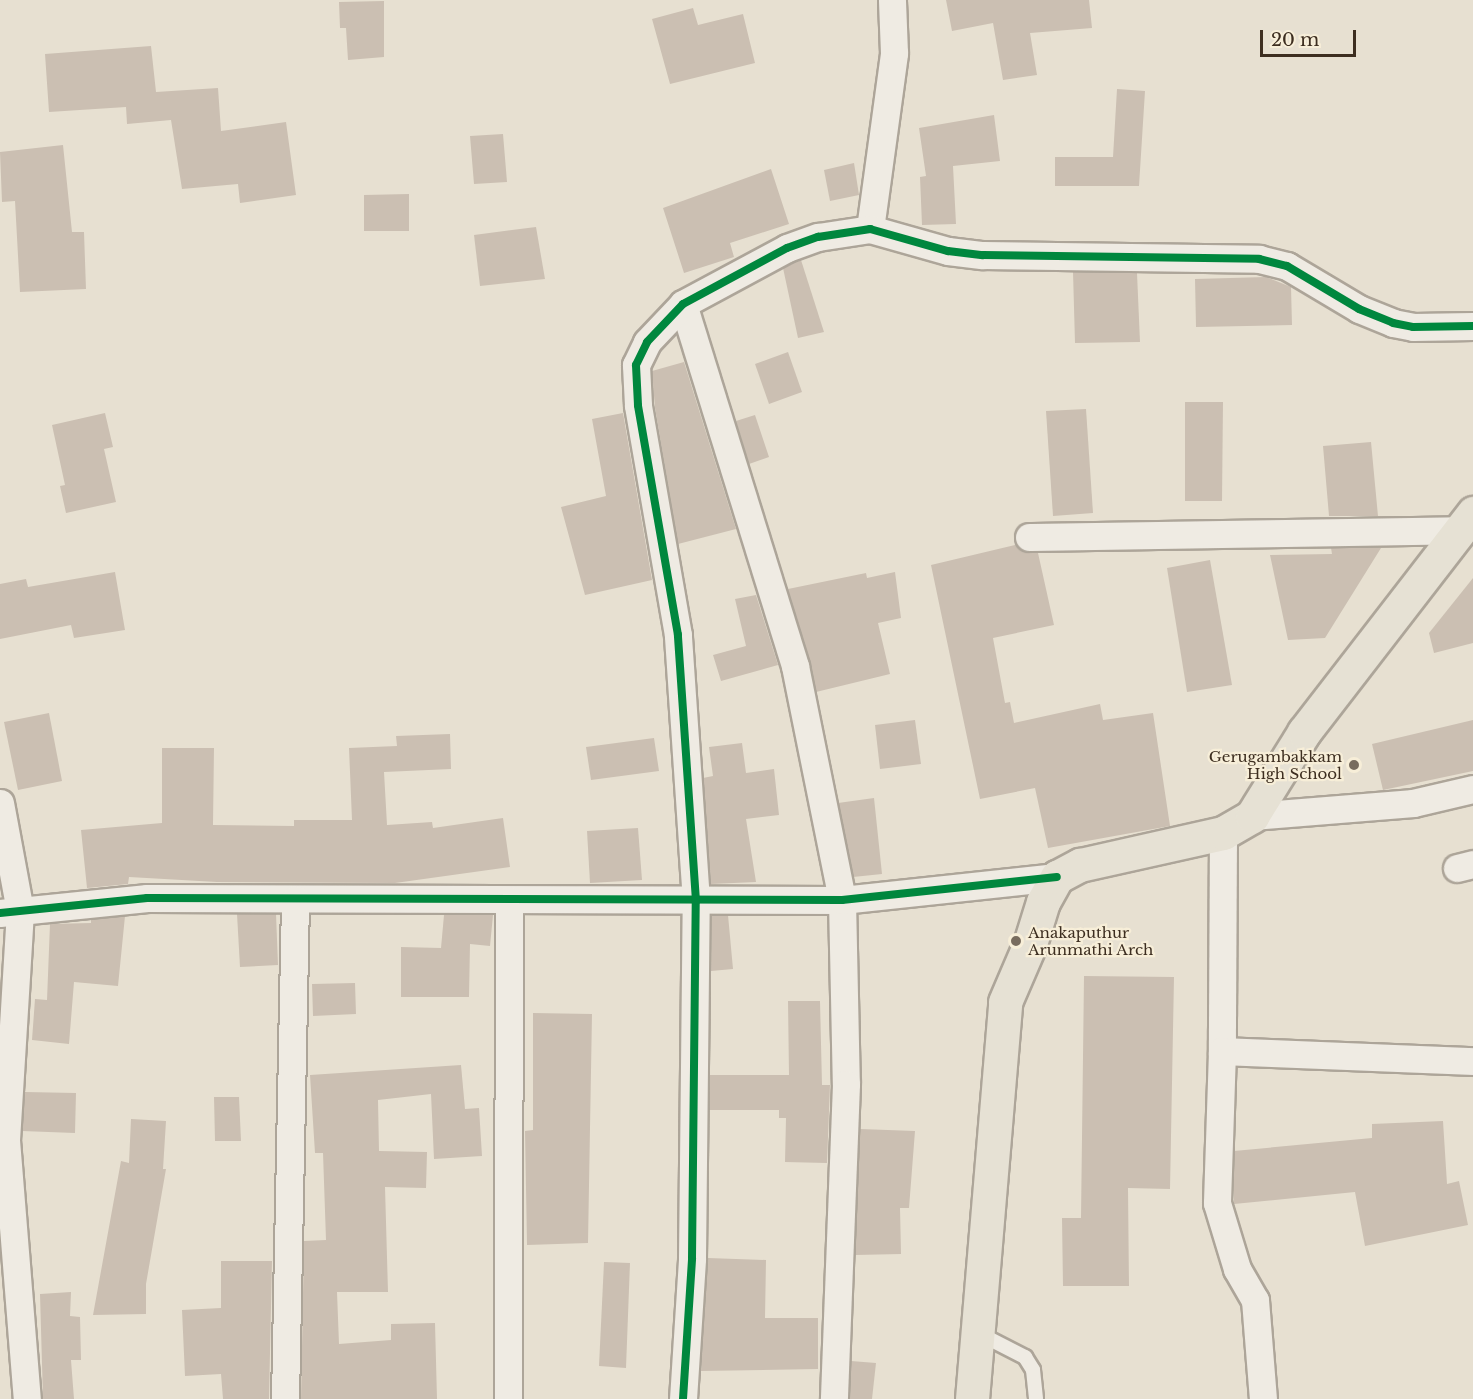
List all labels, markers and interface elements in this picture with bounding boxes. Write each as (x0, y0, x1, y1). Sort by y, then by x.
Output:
scale bar (1263, 18, 1359, 56)
text: 20 m (1271, 29, 1319, 51)
place label: Gerugambakkam High School (1209, 747, 1342, 782)
marker: Gerugambakkam High School (1347, 758, 1361, 772)
place label: Anakaputhur Arunmathi Arch (1028, 923, 1154, 958)
marker: Anakaputhur Arunmathi Arch (1009, 934, 1023, 948)

